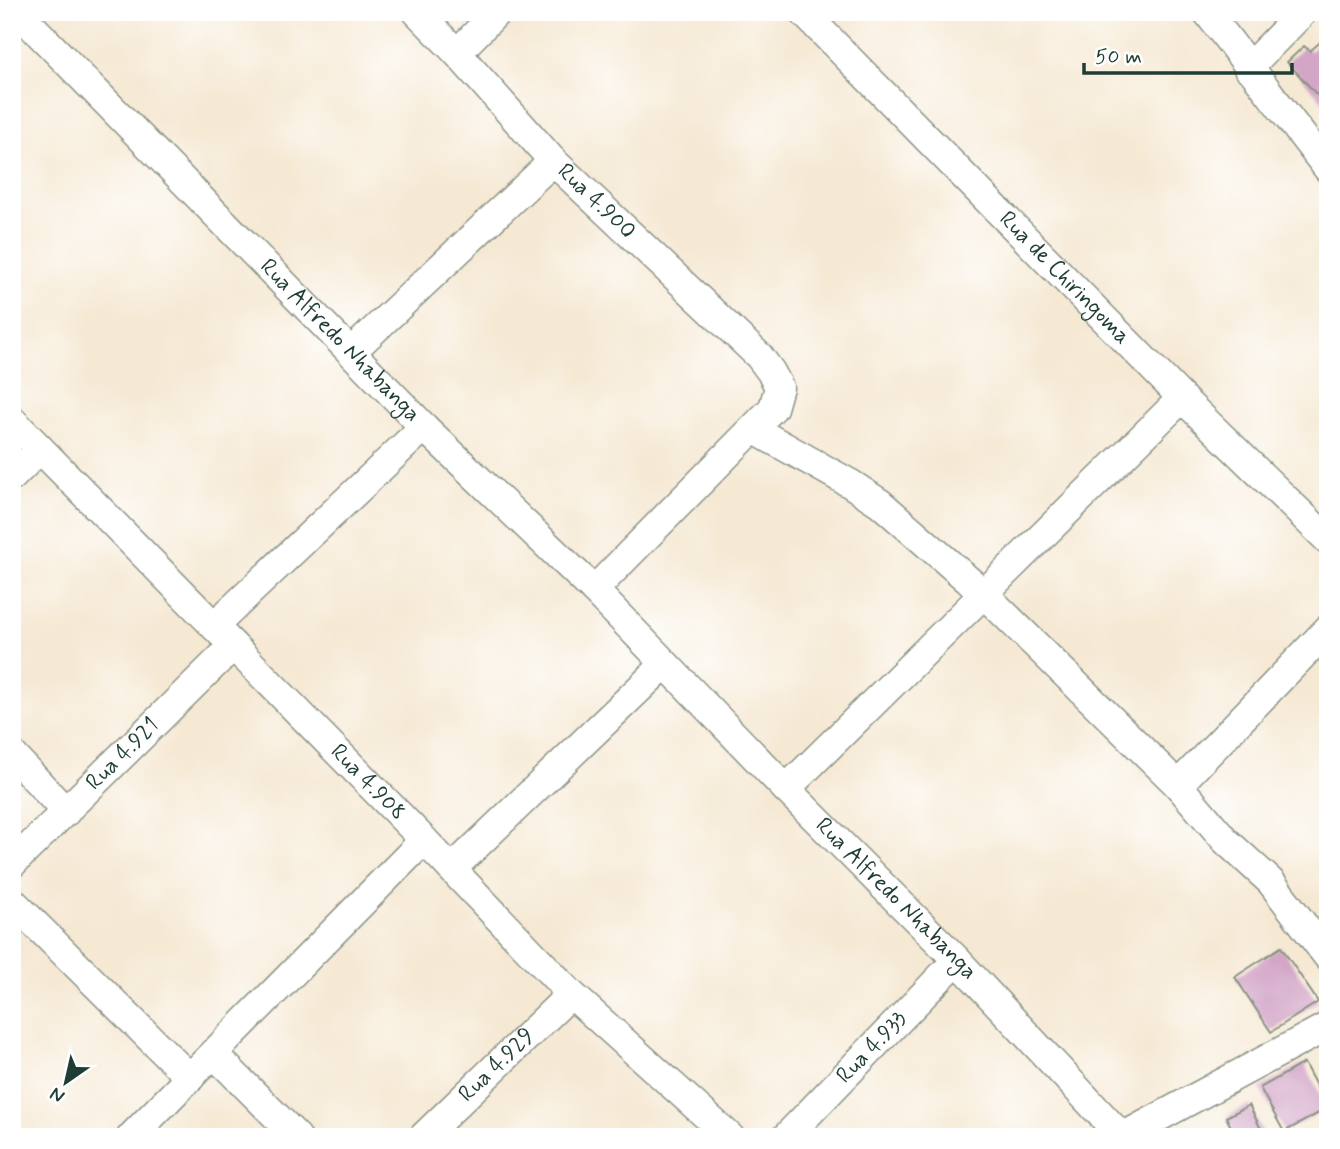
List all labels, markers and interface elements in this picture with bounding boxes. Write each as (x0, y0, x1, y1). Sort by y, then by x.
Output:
scale bar (1084, 32, 1293, 76)
text: 50 m (1095, 43, 1142, 71)
street label: Rua 4.900 (550, 157, 642, 246)
street label: Rua de Chiringoma (992, 205, 1136, 351)
street label: Rua Alfredo Nhabanga (253, 253, 426, 429)
street label: Rua 4.921 (80, 712, 166, 797)
street label: Rua 4.908 (323, 738, 412, 828)
street label: Rua Alfredo Nhabanga (808, 811, 983, 987)
street label: Rua 4.933 (830, 1005, 914, 1091)
street label: Rua 4.929 (452, 1022, 542, 1109)
north arrow (32, 1048, 102, 1118)
text: N (45, 1081, 70, 1109)

